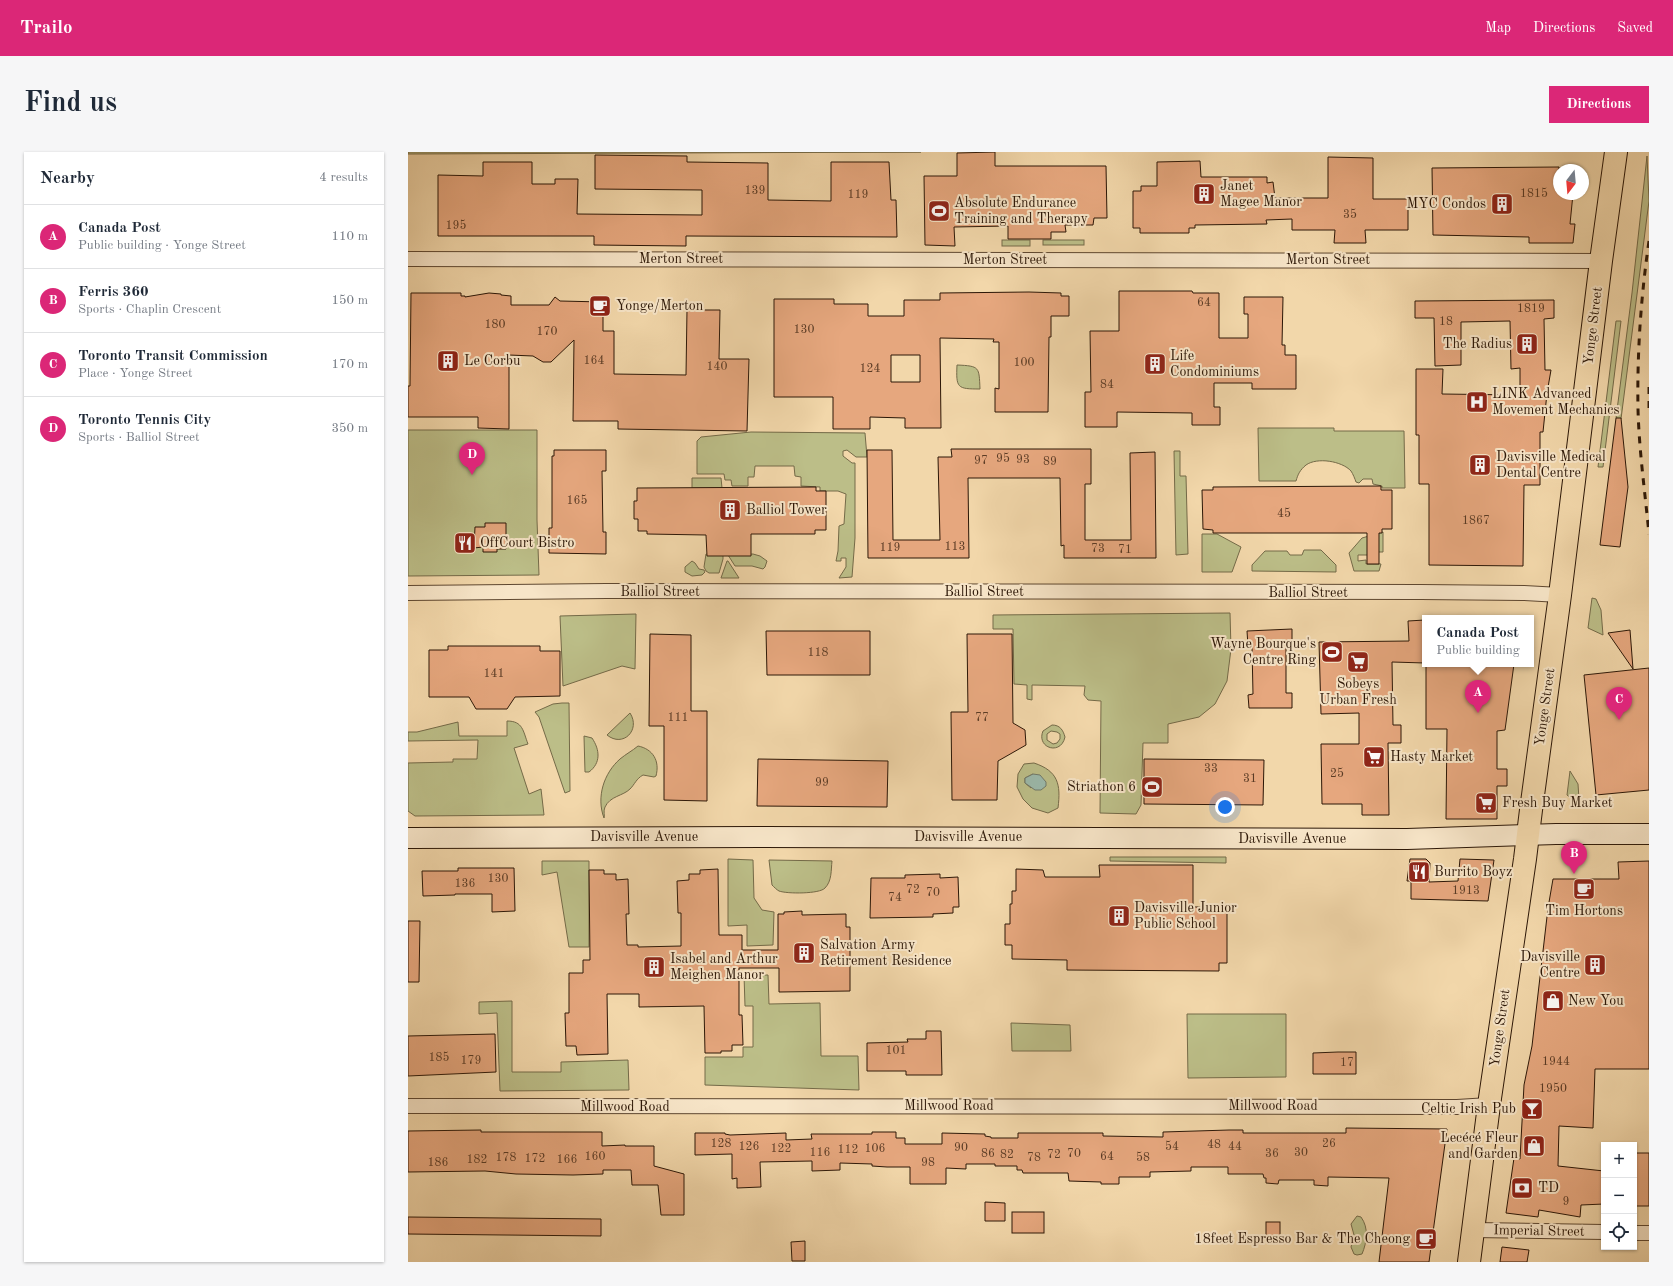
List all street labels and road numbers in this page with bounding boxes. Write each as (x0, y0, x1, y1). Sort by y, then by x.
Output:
street label: Merton Street (639, 252, 723, 266)
street label: Merton Street (963, 253, 1047, 267)
street label: Merton Street (1286, 253, 1370, 267)
street label: Yonge Street (1581, 286, 1605, 366)
street label: Balliol Street (620, 585, 700, 599)
street label: Balliol Street (944, 585, 1024, 599)
street label: Balliol Street (1268, 586, 1348, 600)
street label: Yonge Street (1533, 667, 1557, 747)
street label: Davisville Avenue (590, 830, 698, 844)
street label: Davisville Avenue (914, 830, 1022, 844)
street label: Davisville Avenue (1238, 832, 1346, 846)
street label: Yonge Street (1488, 988, 1512, 1068)
street label: Millwood Road (904, 1099, 994, 1113)
street label: Millwood Road (1228, 1099, 1318, 1113)
street label: Millwood Road (580, 1100, 670, 1114)
street label: Imperial Street (1493, 1223, 1585, 1239)

